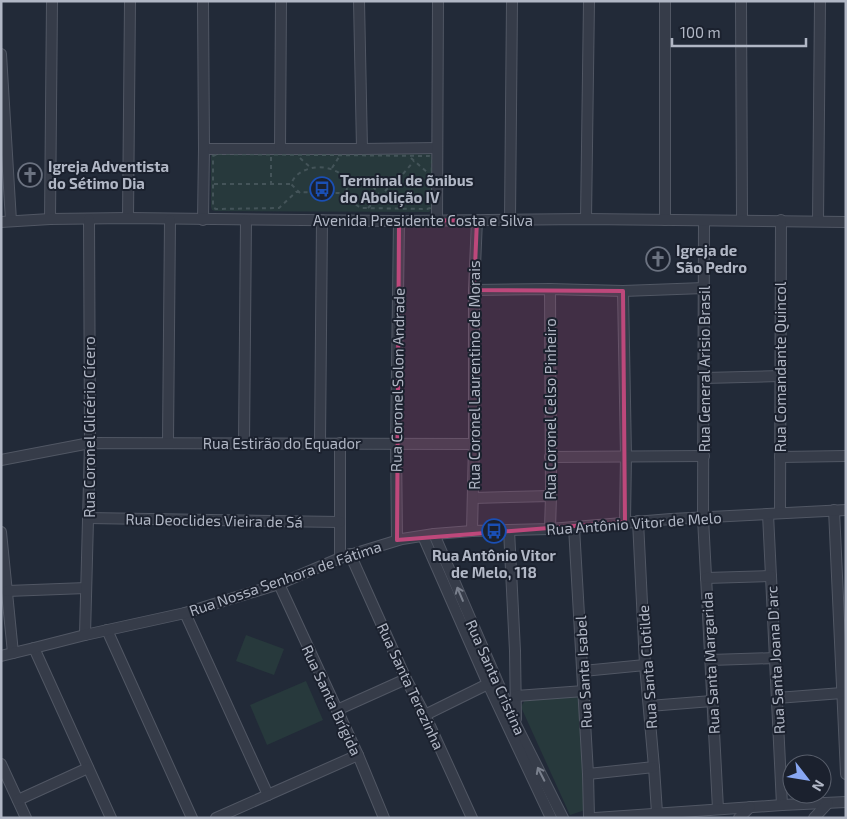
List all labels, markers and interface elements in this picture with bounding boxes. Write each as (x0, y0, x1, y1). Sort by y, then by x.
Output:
scale bar (672, 15, 806, 47)
text: 100 m (680, 23, 721, 41)
place label: Igreja Adventista do Sétimo Dia (48, 157, 169, 192)
church icon: Igreja Adventista do Sétimo Dia (17, 162, 43, 188)
place label: Terminal de õnibus do Abolição IV (340, 171, 474, 208)
bus stop icon: Terminal de õnibus do Abolição IV (309, 176, 335, 202)
street label: Avenida Presidente Costa e Silva (313, 211, 533, 229)
place label: Igreja de São Pedro (676, 241, 747, 276)
church icon: Igreja de São Pedro (645, 246, 671, 272)
street label: Rua Coronel Laurentino de Morais (465, 260, 483, 490)
street label: Rua Comandante Quincol (771, 281, 790, 452)
street label: Rua General Arisio Brasil (695, 285, 713, 452)
street label: Rua Coronel Solon Andrade (386, 288, 408, 472)
street label: Rua Coronel Celso Pinheiro (541, 318, 559, 500)
street label: Rua Coronel Glicério Cícero (80, 336, 98, 518)
street label: Rua Estirão do Equador (203, 434, 361, 452)
street label: Rua Antônio Vitor de Melo (546, 508, 722, 538)
street label: Rua Deoclides Vieira de Sá (125, 509, 303, 531)
bus stop icon: Rua Antônio Vitor de Melo, 118 (481, 518, 507, 544)
street label: Rua Nossa Senhora de Fátima (187, 537, 383, 619)
place label: Rua Antônio Vitor de Melo, 118 (432, 546, 557, 581)
street label: Rua Santa Joana D'arc (762, 585, 788, 735)
one-way arrow (454, 587, 464, 602)
street label: Rua Santa Margarida (697, 591, 723, 735)
street label: Rua Santa Clotilde (634, 604, 660, 730)
street label: Rua Santa Isabel (571, 615, 595, 729)
street label: Rua Santa Cristina (462, 617, 530, 737)
street label: Rua Santa Terezinha (374, 620, 448, 752)
street label: Rua Santa Brígida (298, 642, 366, 758)
north arrow (782, 754, 832, 804)
one-way arrow (536, 767, 545, 782)
text: N (809, 777, 828, 795)

